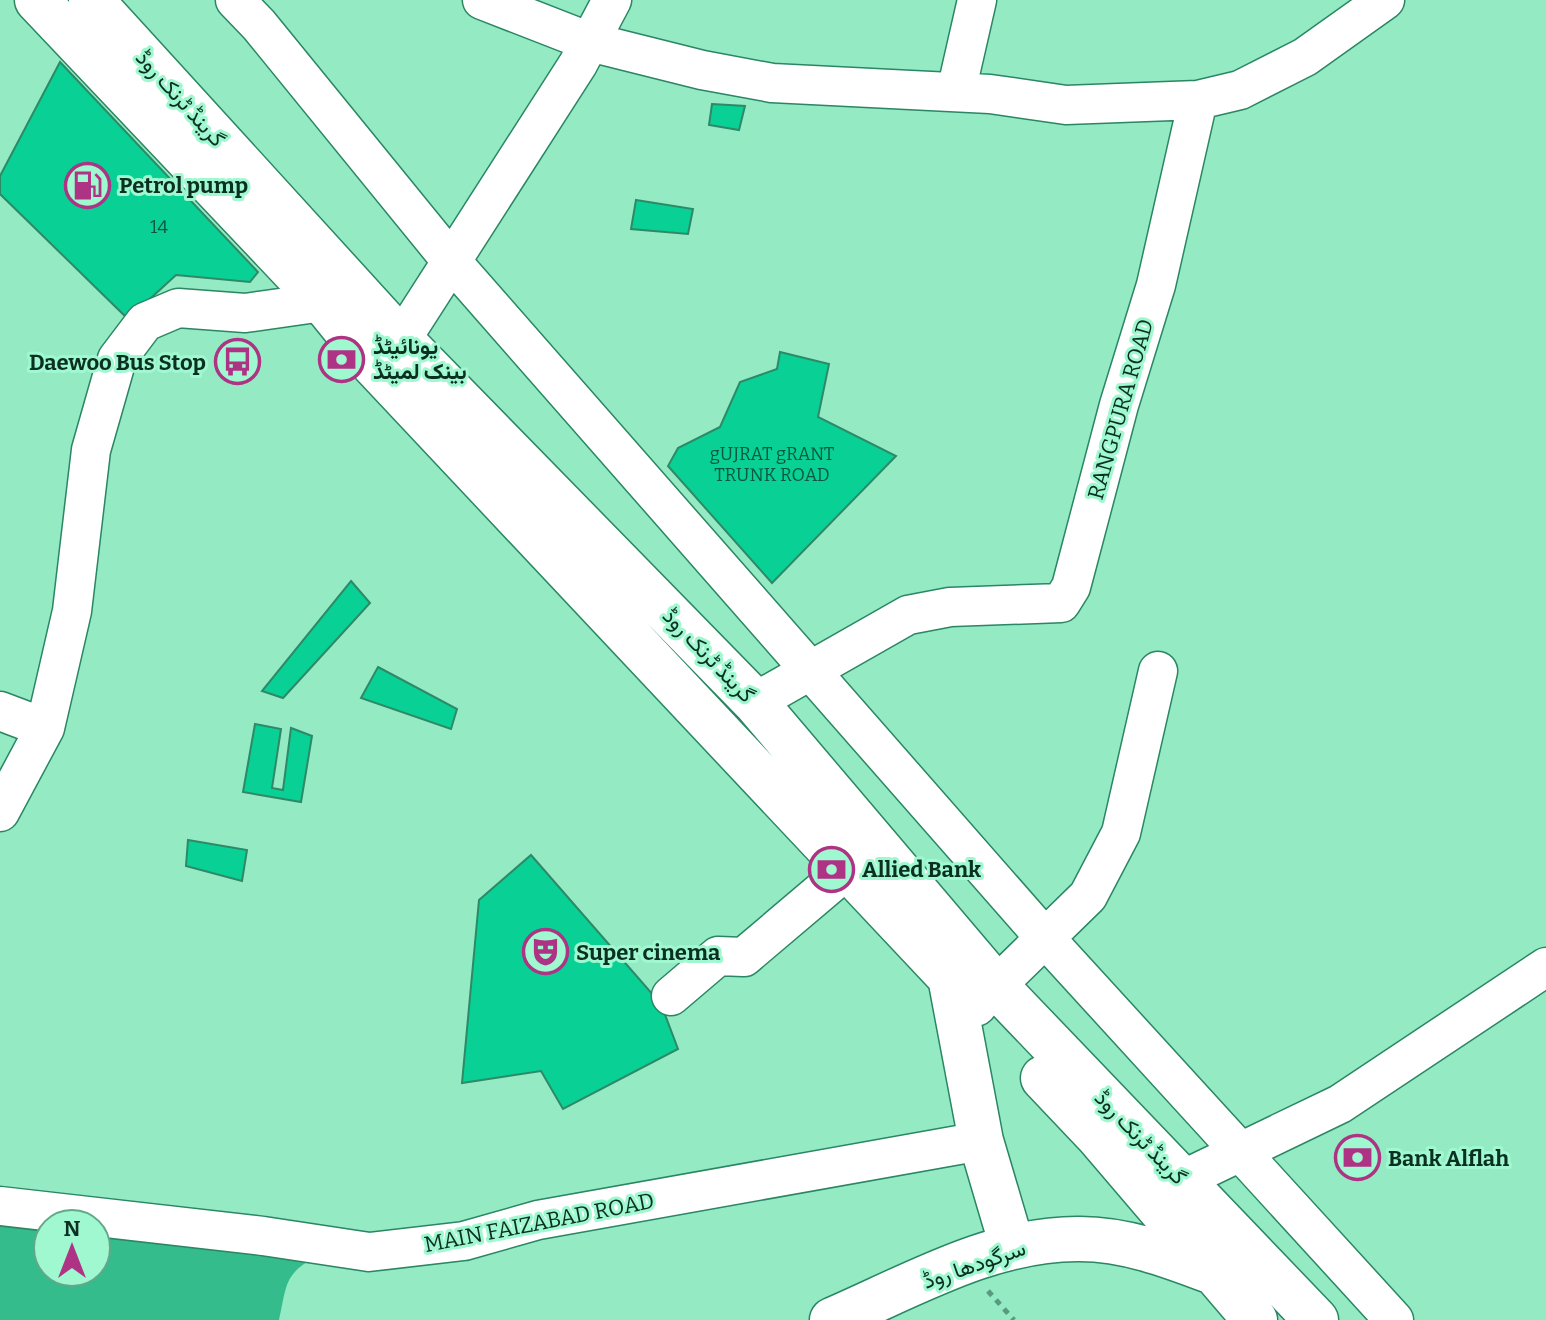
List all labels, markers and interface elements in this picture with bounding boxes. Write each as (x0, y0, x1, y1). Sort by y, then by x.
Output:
street label: گرینڈ ٹرنک روڈ (130, 44, 231, 153)
fuel station icon: Petrol pump (64, 161, 112, 209)
place label: Petrol pump (119, 172, 248, 199)
house number: 14 (150, 216, 168, 238)
street label: RANGPURA ROAD (1082, 316, 1159, 503)
place label: یونائیٹڈ بینک لمیٹڈ (373, 333, 467, 385)
bank icon: یونائیٹڈ بینک لمیٹڈ (318, 335, 366, 383)
bus stop icon: Daewoo Bus Stop (213, 338, 261, 386)
place label: Daewoo Bus Stop (29, 349, 206, 376)
house number: gUJRAT gRANT TRUNK ROAD (710, 443, 835, 486)
street label: گرینڈ ٹرنک روڈ (657, 602, 761, 708)
bank icon: Allied Bank (807, 845, 855, 893)
place label: Allied Bank (862, 856, 981, 883)
theatre icon: Super cinema (521, 928, 569, 976)
place label: Super cinema (576, 939, 721, 966)
street label: گرینڈ ٹرنک روڈ (1089, 1084, 1193, 1190)
bank icon: Bank Alflah (1333, 1134, 1381, 1182)
place label: Bank Alflah (1388, 1145, 1509, 1172)
street label: MAIN FAIZABAD ROAD (422, 1187, 656, 1258)
north arrow (32, 1208, 112, 1288)
text: N (64, 1215, 81, 1242)
street label: سرگودھا روڈ (919, 1234, 1029, 1295)

